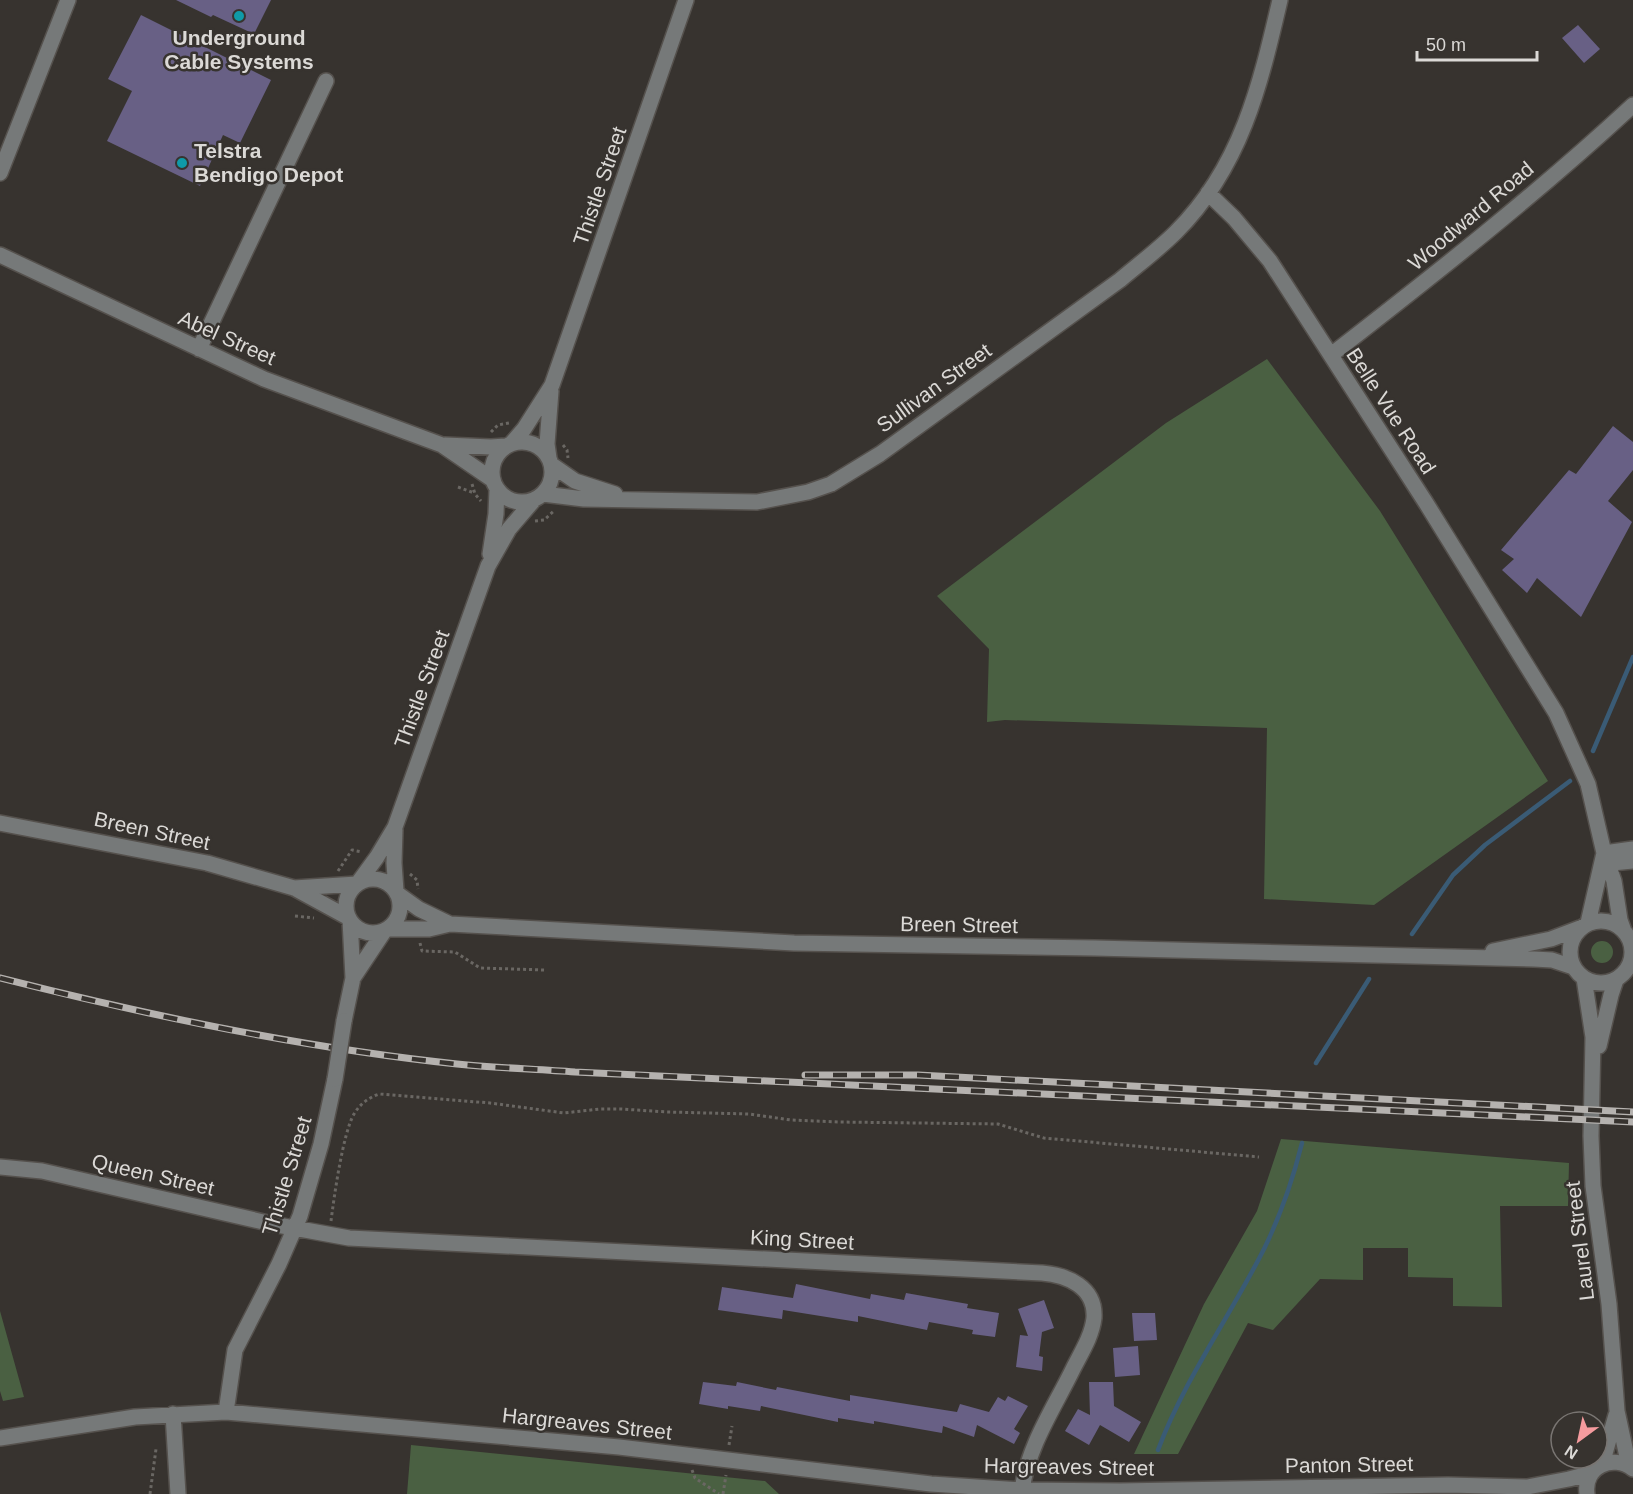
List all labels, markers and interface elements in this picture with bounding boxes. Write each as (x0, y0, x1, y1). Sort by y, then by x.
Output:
marker: Underground Cable Systems (232, 9, 246, 23)
scale bar (1417, 24, 1537, 62)
place label: Underground Cable Systems (164, 26, 314, 73)
text: 50 m (1426, 35, 1466, 55)
street label: Thistle Street (569, 123, 631, 248)
place label: Telstra Bendigo Depot (194, 139, 343, 186)
marker: Telstra Bendigo Depot (175, 156, 189, 170)
street label: Woodward Road (1404, 157, 1538, 275)
street label: Abel Street (175, 306, 279, 369)
street label: Sullivan Street (872, 338, 995, 437)
street label: Belle Vue Road (1342, 344, 1441, 478)
street label: Thistle Street (390, 627, 454, 751)
street label: Breen Street (92, 807, 212, 854)
street label: Breen Street (900, 912, 1018, 937)
street label: Thistle Street (257, 1113, 316, 1238)
street label: Queen Street (90, 1149, 217, 1200)
street label: Laurel Street (1561, 1180, 1598, 1302)
street label: King Street (750, 1225, 855, 1254)
street label: Hargreaves Street (501, 1403, 673, 1444)
north arrow (1549, 1410, 1609, 1470)
text: N (1562, 1442, 1581, 1462)
street label: Panton Street (1285, 1452, 1414, 1477)
street label: Hargreaves Street (984, 1454, 1155, 1479)

